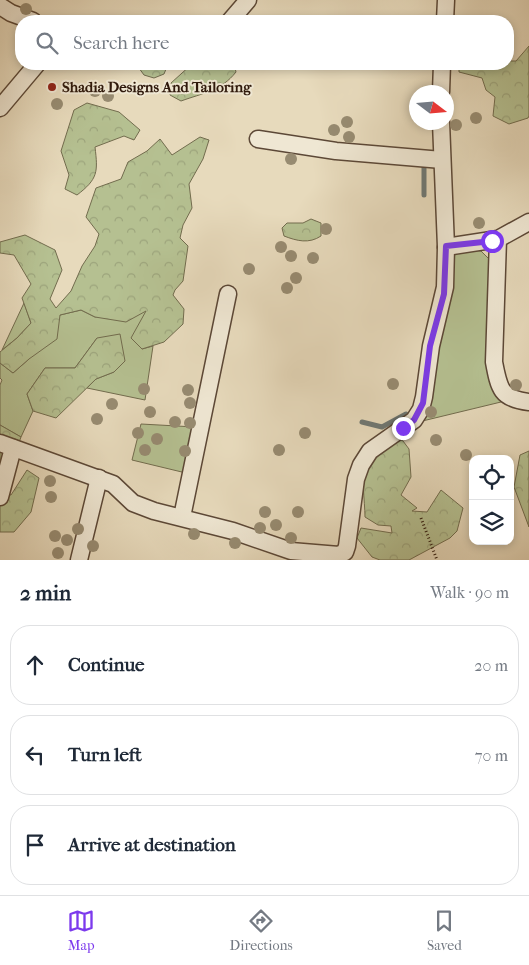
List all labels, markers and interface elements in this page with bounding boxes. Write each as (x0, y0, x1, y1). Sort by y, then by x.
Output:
search box (15, 15, 514, 70)
icon: search (33, 29, 61, 57)
text: Search here (73, 32, 169, 54)
place label: Shadia Designs And Tailoring (62, 78, 252, 96)
marker: Shadia Designs And Tailoring (46, 81, 58, 93)
north arrow (409, 85, 454, 130)
route start (481, 230, 504, 253)
route end (392, 417, 415, 440)
map controls (469, 455, 514, 545)
button: locate (469, 455, 514, 500)
button: layers (469, 500, 514, 545)
text: 2 min (20, 581, 71, 605)
text: Walk · 90 m (430, 583, 509, 602)
icon: ahead (21, 651, 49, 679)
text: Continue (68, 654, 144, 676)
text: 20 m (474, 656, 508, 675)
icon: left (21, 741, 49, 769)
text: Turn left (68, 744, 142, 766)
text: 70 m (475, 746, 508, 765)
icon: arrive (21, 831, 49, 859)
text: Arrive at destination (68, 834, 236, 856)
tab: Map (67, 907, 95, 954)
tab: Directions (230, 907, 293, 954)
tab: Saved (427, 907, 462, 954)

